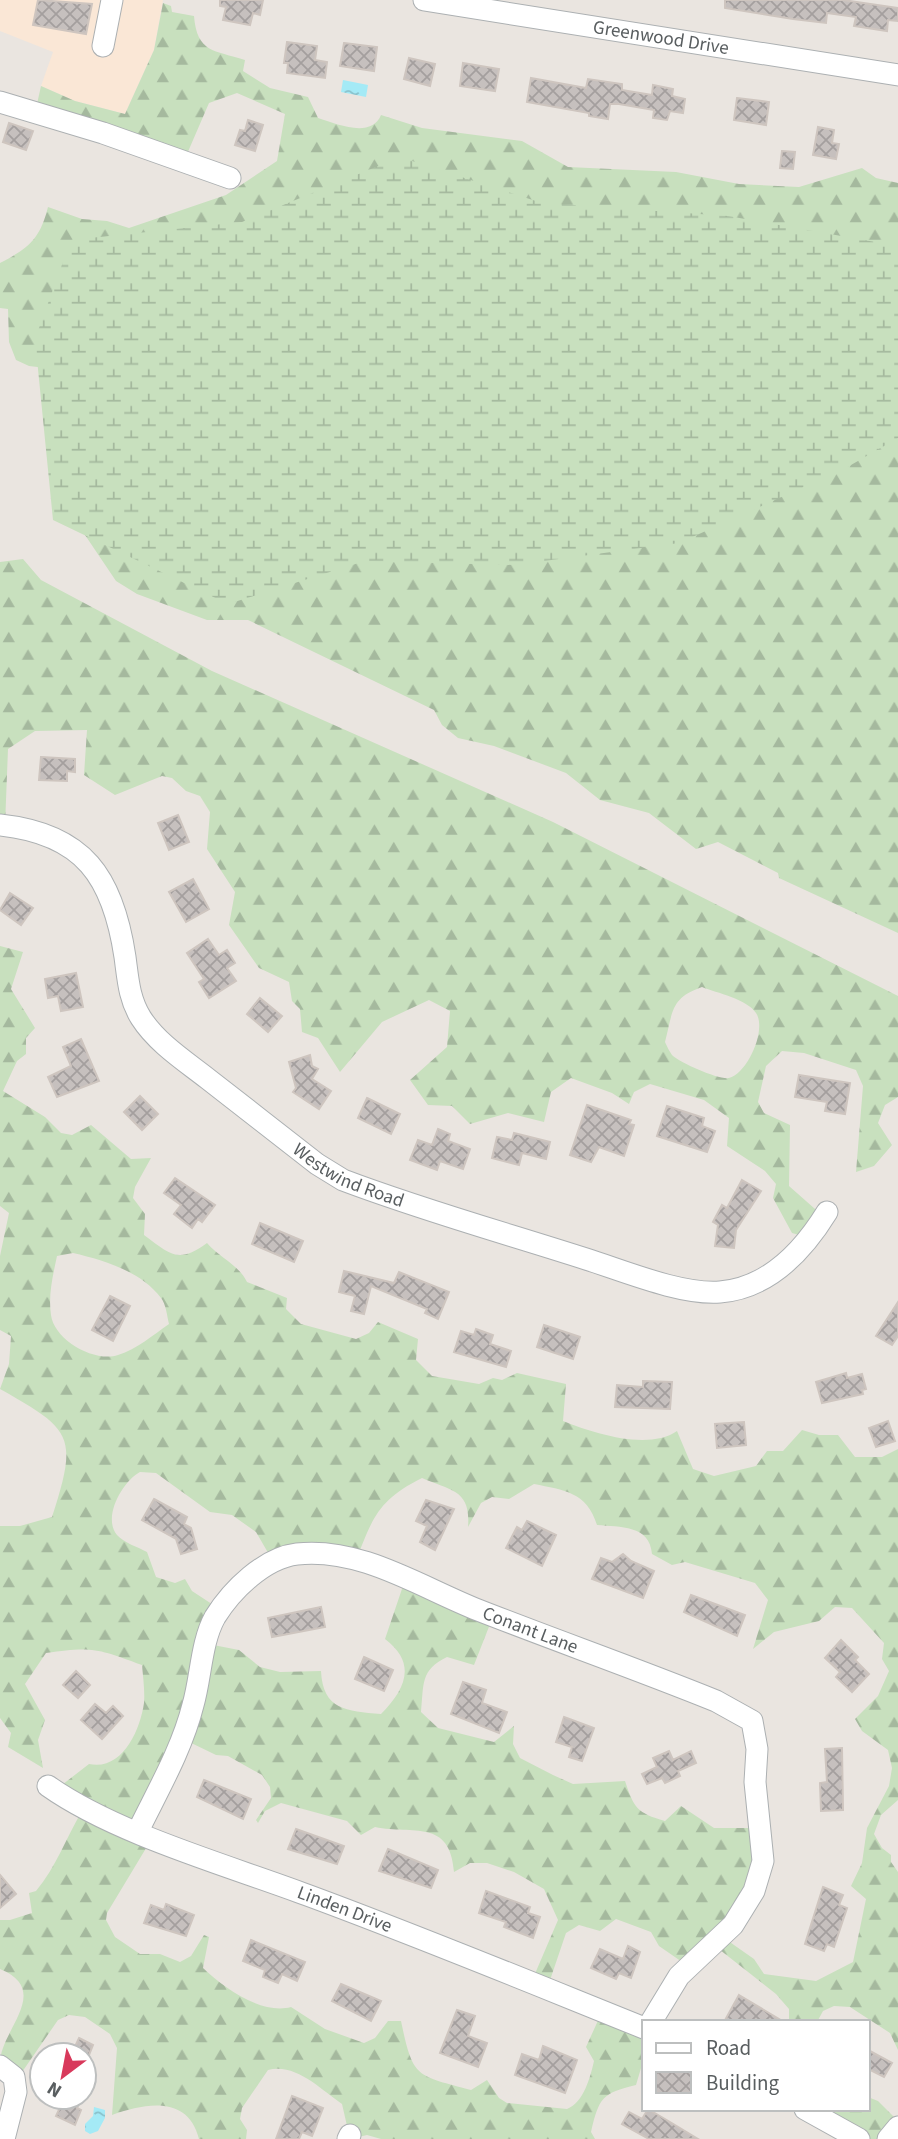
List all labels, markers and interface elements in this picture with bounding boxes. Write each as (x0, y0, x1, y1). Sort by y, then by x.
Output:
street label: Greenwood Drive (591, 13, 731, 62)
street label: Westwind Road (287, 1136, 408, 1214)
street label: Conant Lane (479, 1600, 582, 1660)
street label: Linden Drive (293, 1879, 396, 1939)
legend (642, 2020, 870, 2111)
text: Road (706, 2033, 751, 2063)
north arrow (28, 2041, 98, 2111)
text: Building (706, 2068, 780, 2098)
text: N (42, 2074, 67, 2104)

